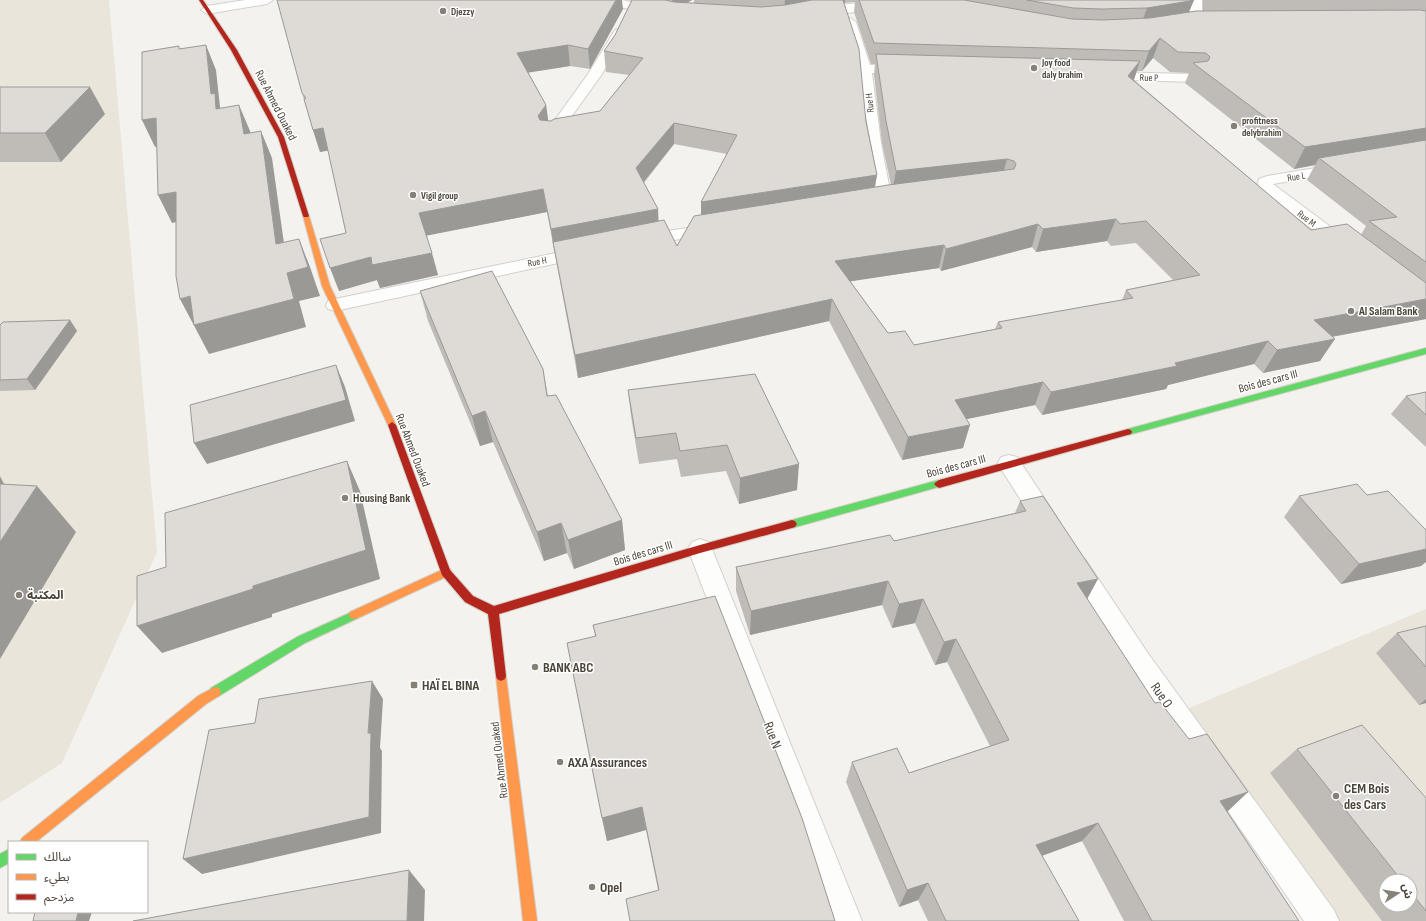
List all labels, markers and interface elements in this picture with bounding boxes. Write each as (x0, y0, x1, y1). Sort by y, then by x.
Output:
marker: Djezzy (438, 6, 448, 16)
place label: Djezzy (451, 6, 475, 18)
place label: Joy food daly brahim (1041, 57, 1083, 81)
marker: Joy food daly brahim (1029, 63, 1039, 73)
street label: Rue Ahmed Ouaked (251, 68, 300, 143)
street label: Rue P (1140, 72, 1158, 84)
street label: Rue H (863, 93, 877, 113)
place label: profitness delybrahim (1242, 115, 1282, 139)
marker: profitness delybrahim (1229, 121, 1239, 131)
street label: Rue L (1286, 170, 1306, 184)
marker: Vigil group (408, 190, 418, 200)
place label: Vigil group (421, 190, 458, 202)
street label: Rue M (1295, 208, 1318, 230)
street label: Rue H (526, 254, 548, 270)
place label: Al Salam Bank (1358, 304, 1418, 319)
marker: Al Salam Bank (1346, 306, 1356, 316)
street label: Bois des cars III (1237, 366, 1299, 397)
street label: Rue Ahmed Ouaked (392, 412, 433, 489)
street label: Bois des cars III (925, 451, 987, 482)
place label: Housing Bank (353, 491, 410, 506)
marker: Housing Bank (340, 493, 350, 503)
street label: Bois des cars III (612, 537, 674, 570)
place label: المكتبة (27, 588, 64, 603)
marker: المكتبة (14, 590, 24, 600)
place label: BANK ABC (543, 659, 593, 676)
marker: BANK ABC (530, 662, 540, 672)
place label: HAÏ EL BINA (422, 677, 479, 694)
street label: Rue O (1147, 679, 1176, 711)
marker: HAÏ EL BINA (409, 680, 419, 690)
street label: Rue N (760, 719, 785, 751)
street label: Rue Ahmed Ouaked (487, 721, 512, 799)
place label: AXA Assurances (567, 754, 647, 771)
marker: AXA Assurances (555, 757, 565, 767)
place label: CEM Bois des Cars (1344, 780, 1389, 813)
marker: CEM Bois des Cars (1331, 791, 1341, 801)
legend (8, 841, 148, 913)
text: سالك (44, 850, 71, 865)
text: بطيء (44, 870, 70, 887)
north arrow (1378, 873, 1418, 913)
place label: Opel (600, 879, 622, 896)
marker: Opel (587, 882, 597, 892)
text: ش (1399, 882, 1415, 900)
text: مزدحم (44, 890, 74, 906)

